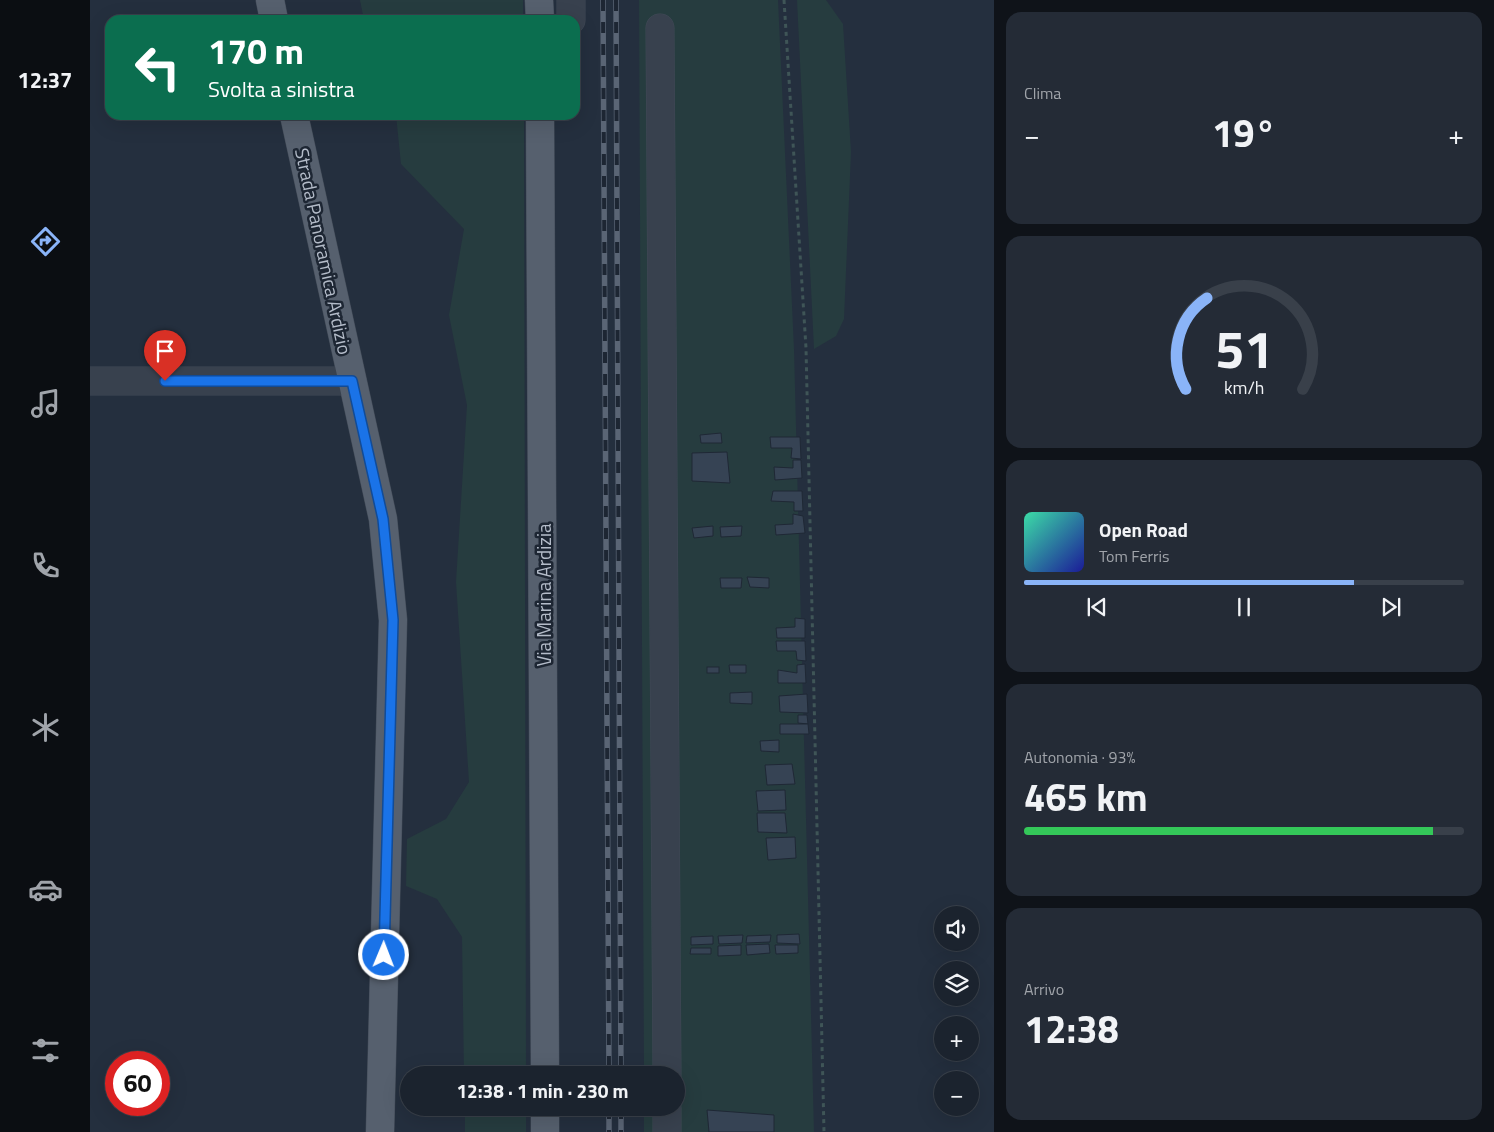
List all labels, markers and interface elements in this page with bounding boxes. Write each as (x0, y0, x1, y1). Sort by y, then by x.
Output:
text: 170 m (208, 24, 304, 78)
icon: left (125, 35, 190, 100)
text: 12:37 (18, 63, 72, 97)
text: Svolta a sinistra (208, 72, 355, 106)
text: Clima (1024, 81, 1061, 105)
text: 19° (1212, 104, 1276, 162)
text: − (1024, 113, 1040, 156)
text: + (1448, 113, 1464, 156)
street label: Strada Panoramica Ardizio (288, 145, 360, 357)
icon: directions (28, 224, 63, 259)
text: 51 (1215, 309, 1273, 388)
pin (144, 330, 186, 381)
icon: arrive (151, 337, 179, 365)
text: km/h (1224, 374, 1264, 401)
icon: music (28, 386, 63, 421)
text: Open Road (1099, 515, 1188, 544)
street label: Via Marina Ardizia (529, 523, 558, 667)
text: Tom Ferris (1099, 544, 1170, 568)
icon: phone (28, 548, 63, 583)
icon: previous (1083, 593, 1111, 621)
icon: pause (1230, 593, 1258, 621)
icon: next (1377, 593, 1405, 621)
icon: climate (28, 710, 63, 745)
text: Autonomia · 93% (1024, 745, 1135, 769)
text: 465 km (1024, 768, 1148, 826)
icon: car (28, 872, 63, 907)
map controls (934, 906, 979, 1116)
button: sound (934, 906, 979, 951)
position arrow (357, 928, 409, 980)
button: layers (934, 961, 979, 1006)
text: Arrivo (1024, 977, 1064, 1001)
text: 12:38 (1024, 1000, 1119, 1058)
button: + (934, 1016, 979, 1061)
icon: filters (28, 1033, 63, 1068)
speed limit sign: 60 (105, 1051, 170, 1116)
button: − (934, 1071, 979, 1116)
text: 12:38 · 1 min · 230 m (456, 1076, 629, 1105)

